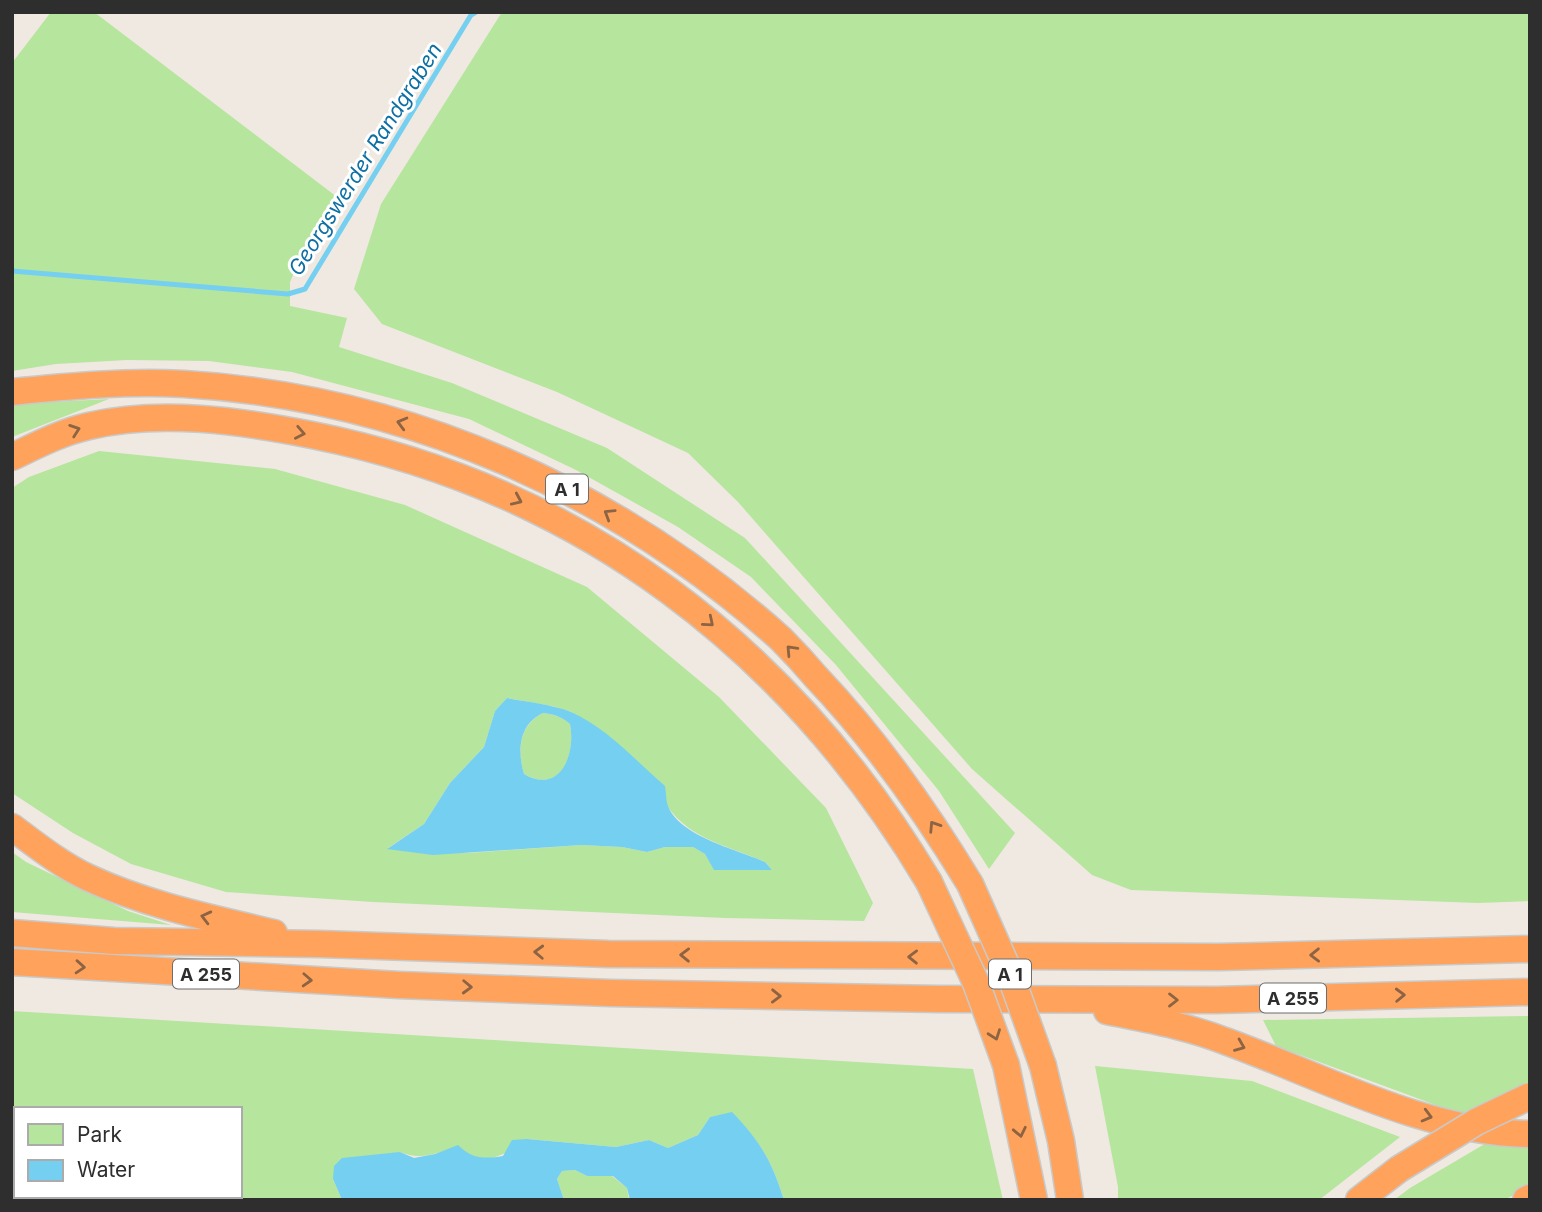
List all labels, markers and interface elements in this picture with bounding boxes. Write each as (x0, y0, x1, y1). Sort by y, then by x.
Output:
water label: Georgswerder Randgraben (283, 38, 447, 280)
one-way arrow (396, 417, 408, 431)
one-way arrow (69, 424, 81, 439)
one-way arrow (294, 424, 306, 439)
road number: A 1 (546, 475, 588, 504)
one-way arrow (510, 492, 522, 506)
one-way arrow (604, 509, 617, 522)
one-way arrow (700, 614, 713, 626)
one-way arrow (787, 645, 799, 658)
one-way arrow (930, 821, 942, 834)
one-way arrow (200, 910, 212, 925)
one-way arrow (534, 944, 545, 959)
one-way arrow (679, 947, 690, 963)
one-way arrow (1309, 947, 1319, 963)
one-way arrow (907, 949, 917, 965)
one-way arrow (75, 959, 86, 974)
road number: A 255 (173, 959, 239, 988)
road number: A 1 (989, 959, 1031, 988)
one-way arrow (302, 972, 313, 987)
one-way arrow (462, 980, 473, 995)
road number: A 255 (1260, 984, 1326, 1013)
one-way arrow (771, 988, 782, 1003)
one-way arrow (1395, 988, 1406, 1003)
one-way arrow (1168, 992, 1178, 1008)
one-way arrow (987, 1028, 1001, 1040)
one-way arrow (1233, 1038, 1245, 1052)
legend (14, 1107, 242, 1198)
one-way arrow (1421, 1108, 1433, 1123)
text: Park (77, 1122, 122, 1147)
one-way arrow (1012, 1126, 1026, 1138)
text: Water (77, 1157, 135, 1182)

